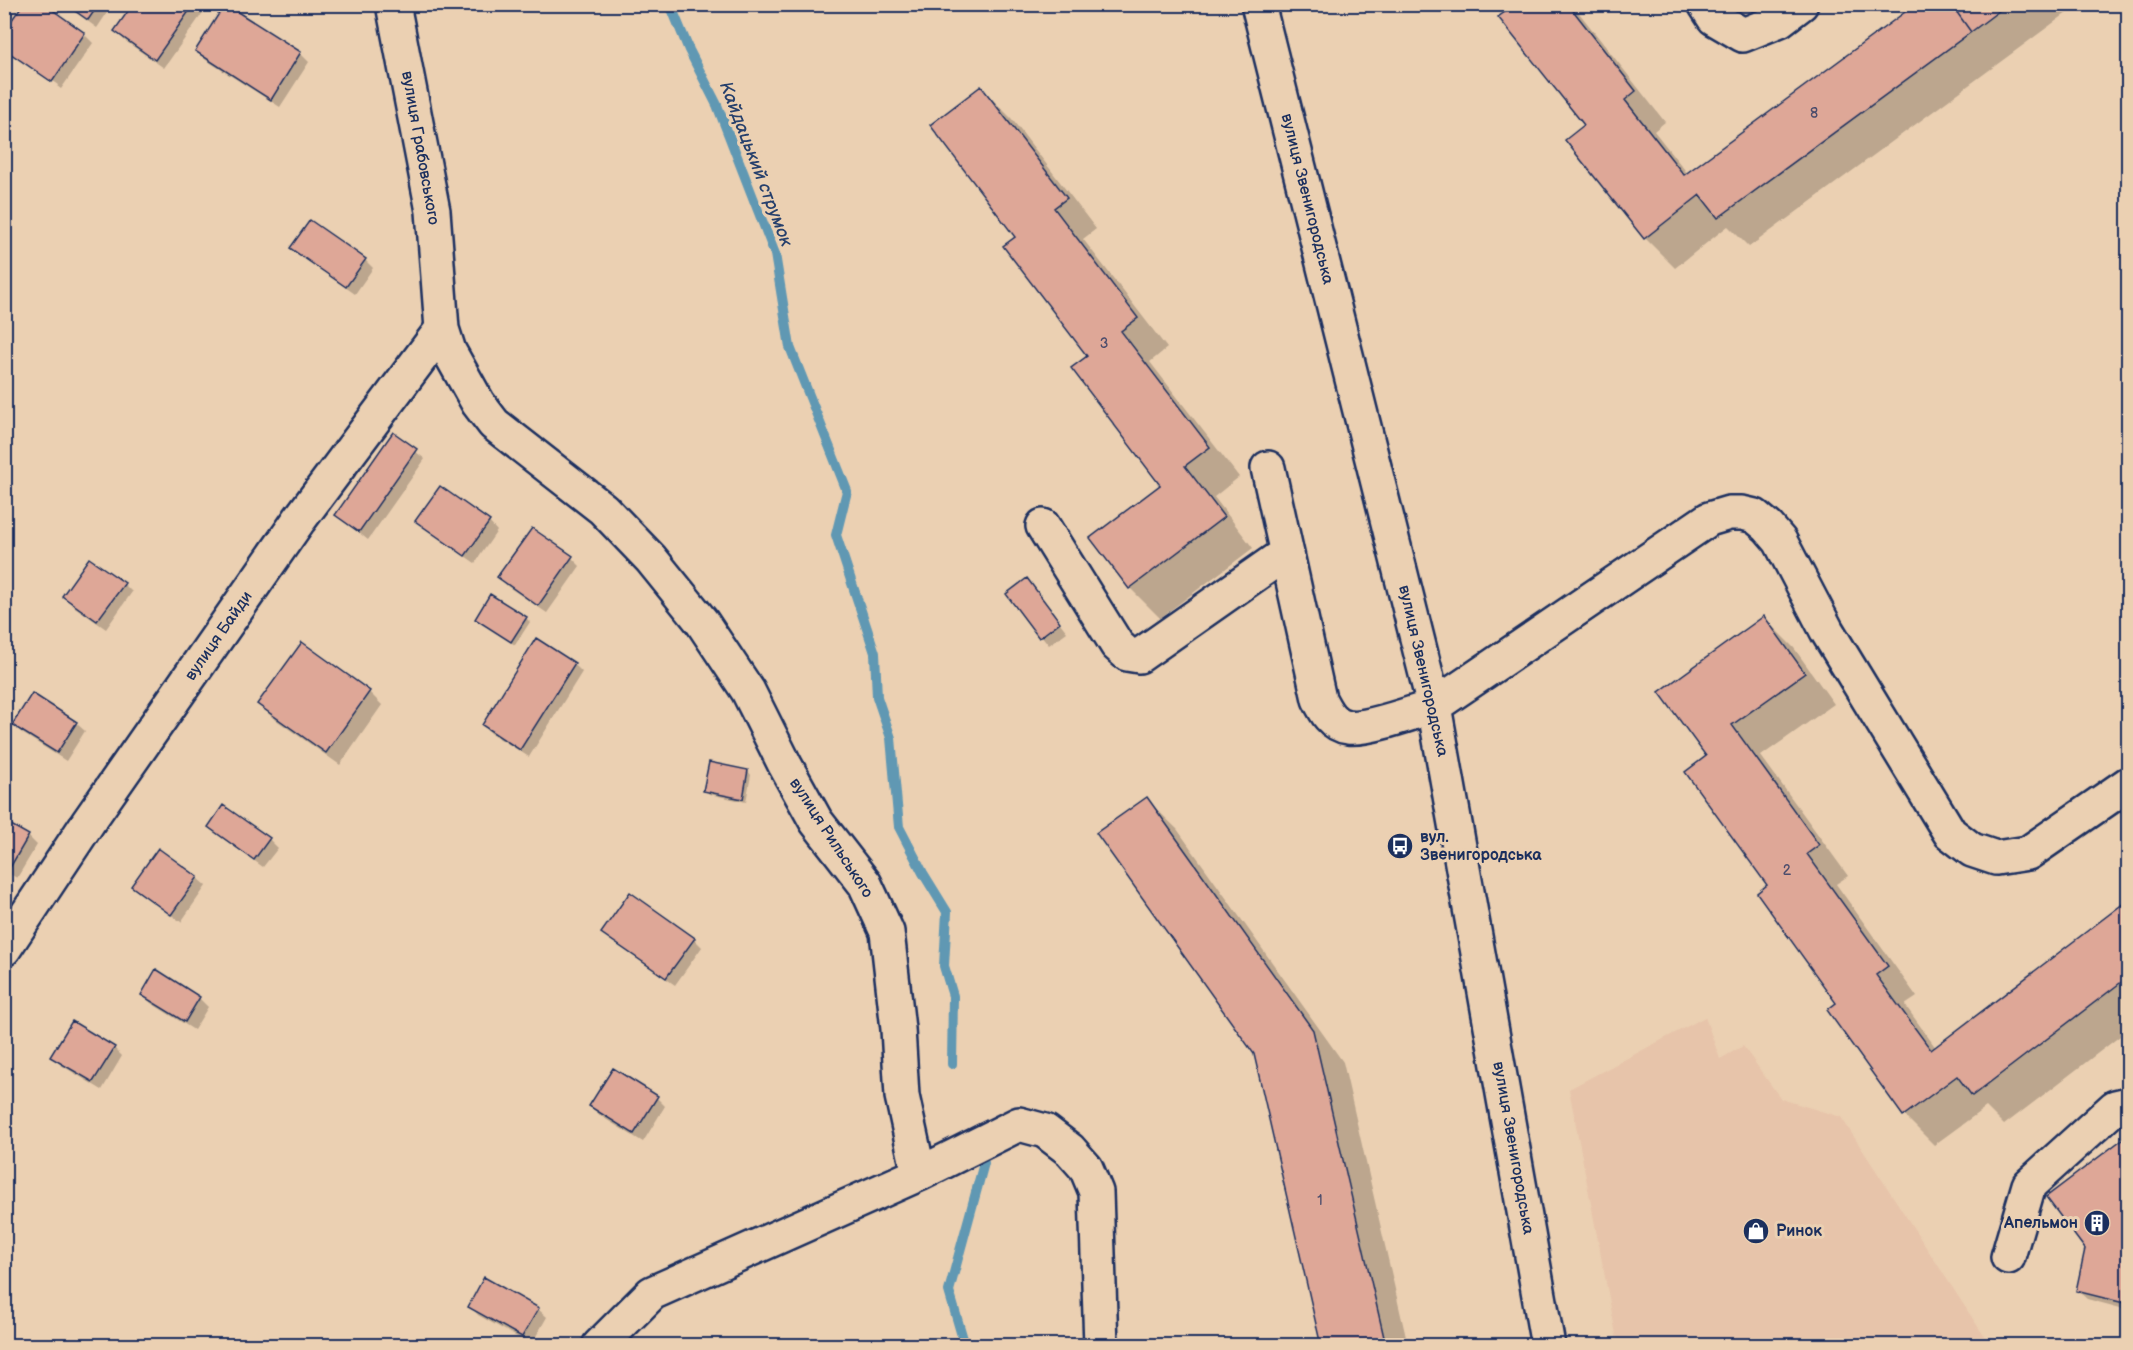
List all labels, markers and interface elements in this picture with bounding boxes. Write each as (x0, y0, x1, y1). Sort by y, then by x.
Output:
street label: вулиця Грабовського (397, 70, 443, 226)
water label: Кайдацький струмок (715, 79, 797, 250)
house number: 8 (1810, 105, 1818, 122)
street label: вулиця Звенигородська (1277, 112, 1338, 287)
house number: 3 (1100, 335, 1108, 352)
street label: вулиця Звенигородська (1394, 583, 1452, 759)
street label: вулиця Байди (181, 588, 257, 684)
street label: вулиця Рильського (785, 775, 877, 901)
place label: вул. Звенигородська (1420, 828, 1542, 865)
bus stop icon: вул. Звенигородська (1385, 831, 1415, 861)
house number: 2 (1783, 862, 1792, 879)
street label: вулиця Звенигородська (1488, 1060, 1538, 1237)
house number: 1 (1317, 1192, 1323, 1209)
building icon: Апельмон (2082, 1208, 2112, 1238)
place label: Апельмон (2003, 1214, 2078, 1233)
shop icon: Ринок (1741, 1216, 1771, 1246)
place label: Ринок (1776, 1222, 1822, 1241)

